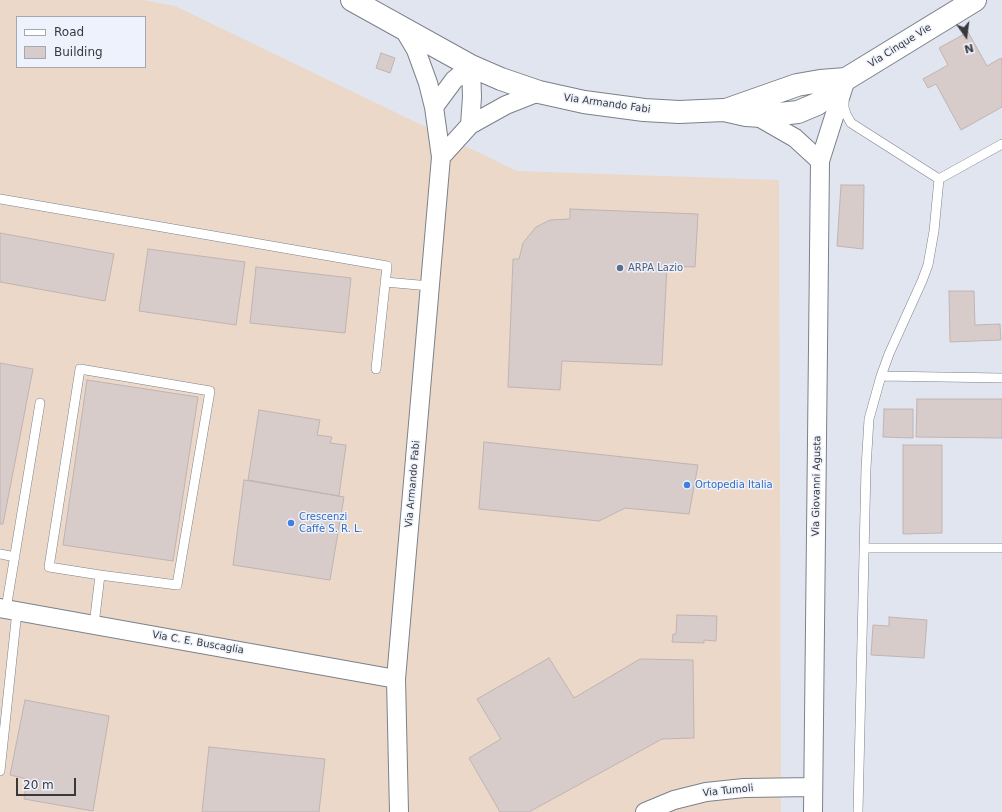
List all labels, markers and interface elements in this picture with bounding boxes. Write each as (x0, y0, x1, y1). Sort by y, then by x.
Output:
legend (16, 16, 146, 68)
north arrow (946, 16, 986, 56)
street label: Via Cinque Vie (866, 22, 934, 70)
text: Road (54, 25, 84, 39)
text: N (963, 41, 975, 56)
text: Building (54, 45, 103, 59)
street label: Via Armando Fabi (563, 92, 651, 116)
place label: ARPA Lazio (628, 262, 683, 274)
marker: ARPA Lazio (615, 263, 625, 273)
street label: Via Giovanni Agusta (810, 435, 824, 537)
street label: Via Armando Fabi (403, 440, 423, 528)
place label: Ortopedia Italia (695, 479, 773, 491)
marker: Ortopedia Italia (682, 480, 692, 490)
place label: Crescenzi Caffè S. R. L. (299, 511, 363, 534)
marker: Crescenzi Caffè S. R. L. (286, 518, 296, 528)
street label: Via C. E. Buscaglia (151, 629, 245, 657)
scale bar (18, 770, 78, 796)
text: 20 m (23, 778, 54, 792)
street label: Via Tumoli (702, 782, 754, 800)

